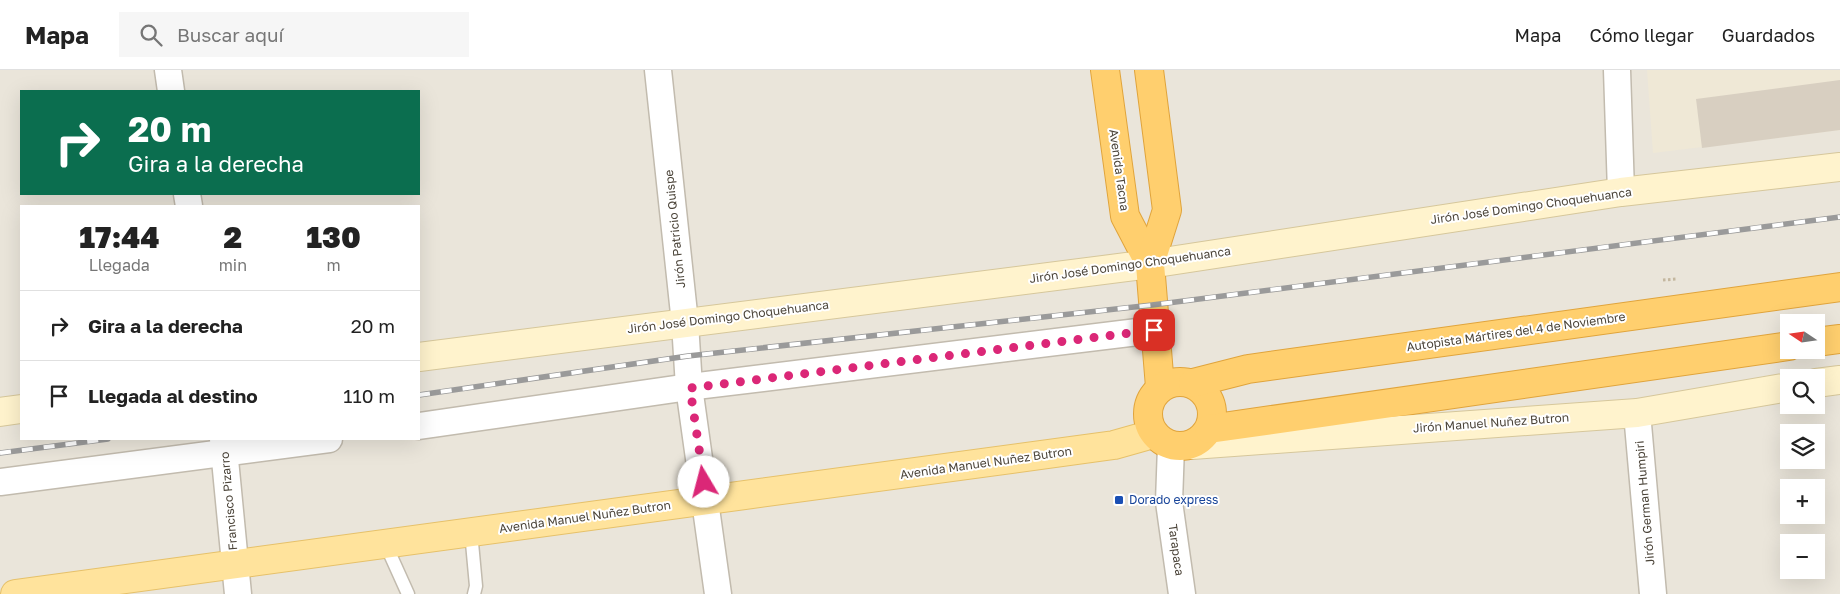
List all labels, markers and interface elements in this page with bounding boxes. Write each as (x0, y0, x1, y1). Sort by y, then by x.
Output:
search box (119, 12, 469, 57)
text: Mapa (25, 20, 89, 49)
icon: search (137, 21, 165, 49)
text: Buscar aquí (177, 23, 284, 46)
text: Mapa (1515, 24, 1561, 46)
text: Cómo llegar (1589, 24, 1694, 46)
text: Guardados (1722, 24, 1815, 46)
text: 20 m (128, 108, 211, 150)
icon: right (45, 110, 110, 175)
street label: Avenida Tacna (1106, 128, 1133, 212)
text: Gira a la derecha (128, 150, 304, 177)
street label: Jirón Patricio Quispe (661, 169, 688, 289)
street label: Jirón José Domingo Choquehuanca (1429, 184, 1633, 227)
text: 17:44 (79, 219, 159, 255)
text: 2 (224, 219, 242, 255)
text: 130 (306, 219, 361, 255)
street label: Jirón José Domingo Choquehuanca (1028, 243, 1232, 286)
text: Llegada (89, 255, 150, 275)
text: min (219, 255, 247, 275)
text: m (326, 255, 341, 275)
street label: Jirón José Domingo Choquehuanca (626, 297, 830, 336)
pin (1133, 309, 1175, 351)
street label: Autopista Mártires del 4 de Noviembre (1406, 309, 1626, 354)
icon: right (45, 312, 73, 340)
text: Gira a la derecha (88, 314, 243, 337)
text: 20 m (351, 314, 395, 337)
north arrow (1780, 314, 1825, 359)
map controls (1780, 314, 1825, 579)
icon: arrive (1140, 316, 1168, 344)
button: search (1780, 369, 1825, 414)
icon: arrive (45, 382, 73, 410)
text: Llegada al destino (88, 384, 258, 407)
text: 110 m (343, 384, 395, 407)
street label: Jirón Manuel Nuñez Butron (1412, 410, 1570, 435)
button: layers (1780, 424, 1825, 469)
street label: Jirón German Humpiri (1632, 440, 1657, 566)
street label: Avenida Manuel Nuñez Butron (899, 443, 1073, 482)
street label: Francisco Pizarro (217, 451, 240, 551)
position arrow (677, 455, 729, 507)
button: + (1780, 479, 1825, 524)
place label: Dorado express (1129, 492, 1218, 507)
marker: Dorado express (1113, 494, 1125, 506)
street label: Avenida Manuel Nuñez Butron (498, 497, 672, 536)
street label: Tarapaca (1165, 523, 1188, 577)
button: − (1780, 534, 1825, 579)

